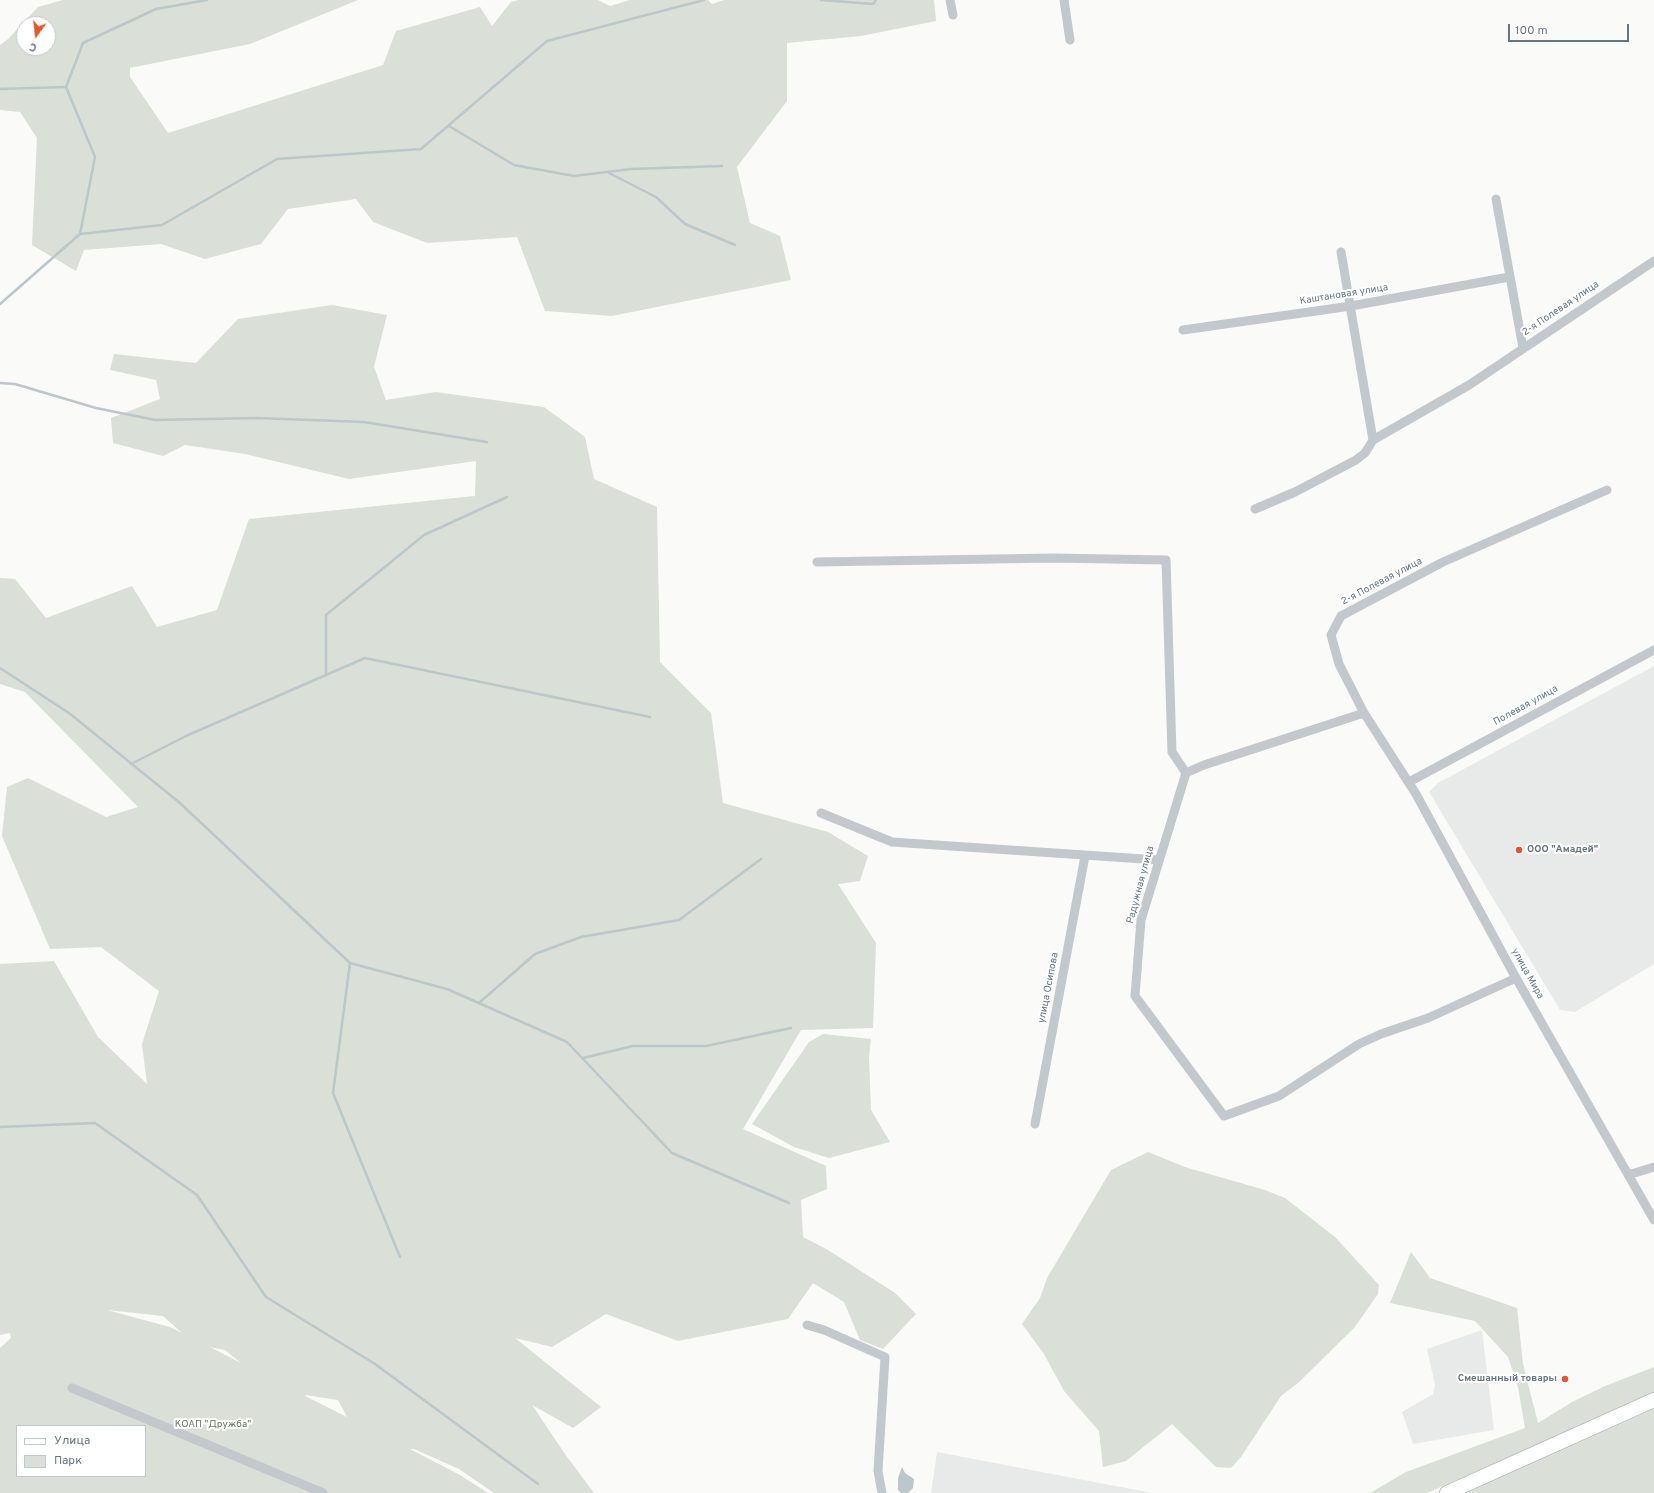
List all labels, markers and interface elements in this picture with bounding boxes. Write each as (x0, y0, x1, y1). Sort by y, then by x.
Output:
north arrow (16, 16, 56, 56)
scale bar (1510, 16, 1631, 42)
text: 100 m (1515, 23, 1548, 39)
text: С (28, 39, 38, 54)
street label: 2-я Полевая улица (1520, 279, 1602, 339)
street label: Каштановая улица (1299, 282, 1389, 308)
street label: 2-я Полевая улица (1340, 556, 1424, 608)
street label: Полевая улица (1492, 683, 1560, 729)
place label: ООО "Амадей" (1527, 844, 1598, 856)
street label: Радужная улица (1125, 845, 1157, 925)
marker: ООО "Амадей" (1514, 845, 1524, 855)
street label: улица Мира (1508, 947, 1546, 1001)
street label: улица Осипова (1036, 952, 1062, 1024)
place label: Смешанный товары (1458, 1373, 1557, 1385)
marker: Смешанный товары (1560, 1374, 1570, 1384)
park label: КОАП "Дружба" (175, 1419, 251, 1431)
legend (16, 1425, 146, 1477)
text: Улица (54, 1433, 90, 1449)
text: Парк (54, 1453, 82, 1469)

